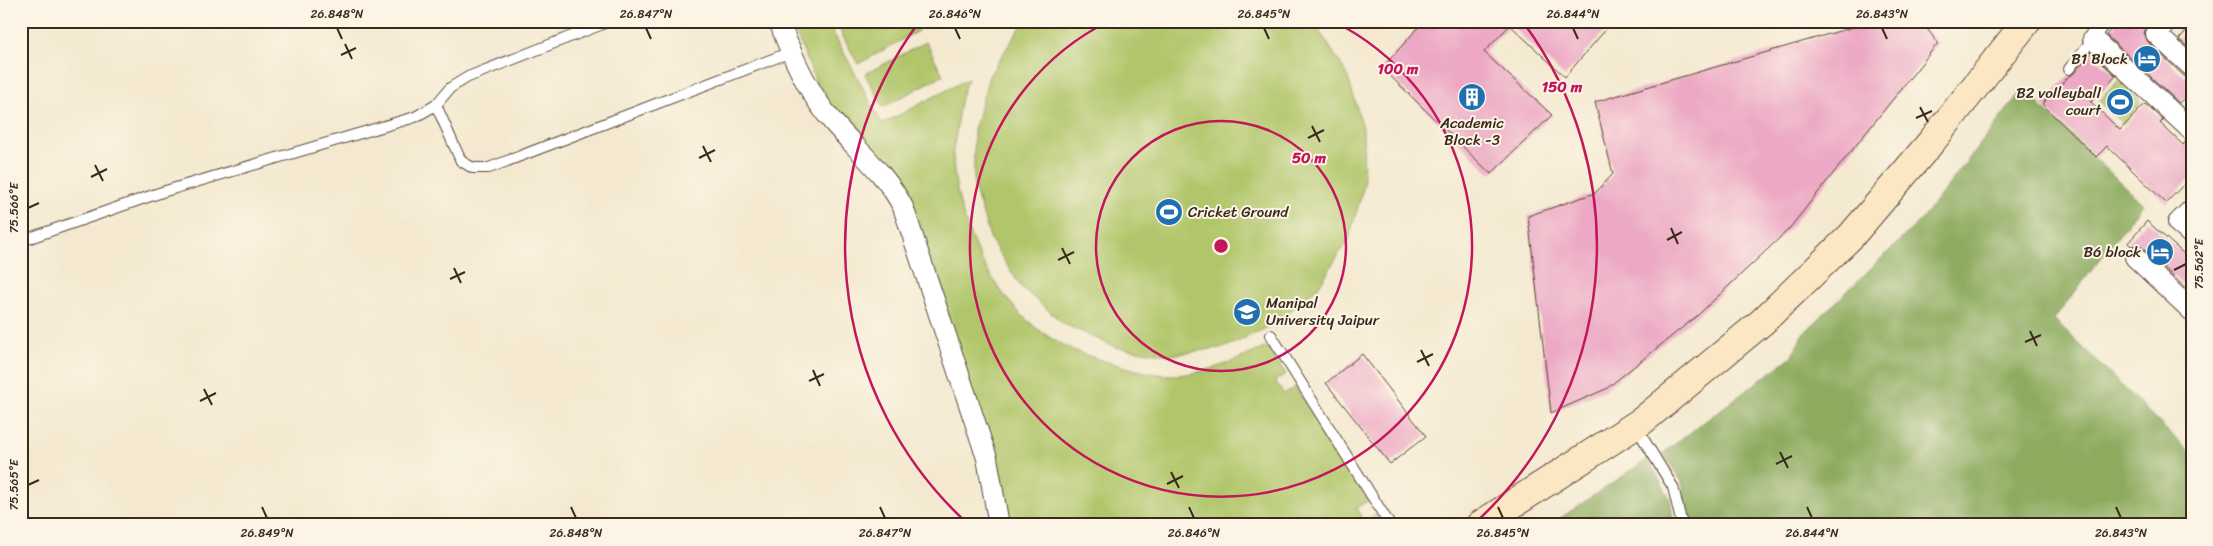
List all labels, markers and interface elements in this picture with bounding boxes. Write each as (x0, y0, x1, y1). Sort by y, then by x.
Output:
text: 26.848°N (311, 3, 364, 25)
text: 26.847°N (620, 3, 673, 25)
text: 26.846°N (929, 3, 982, 25)
text: 26.845°N (1238, 3, 1291, 25)
text: 26.844°N (1546, 3, 1600, 25)
text: 26.843°N (1856, 3, 1909, 25)
hotel icon: B1 Block (2132, 44, 2162, 74)
place label: B1 Block (2071, 46, 2128, 72)
text: 100 m (1378, 56, 1419, 82)
text: 150 m (1542, 74, 1583, 100)
place label: B2 volleyball court (2016, 80, 2102, 123)
building icon: Academic Block -3 (1457, 82, 1487, 112)
sports icon: B2 volleyball court (2105, 87, 2135, 117)
place label: Academic Block -3 (1439, 110, 1504, 153)
text: 50 m (1292, 145, 1327, 171)
text: 75.566°E (3, 181, 25, 233)
sports icon: Cricket Ground (1154, 197, 1184, 227)
place label: Cricket Ground (1188, 199, 1289, 225)
centre of rings (1212, 237, 1230, 255)
hotel icon: B6 block (2145, 237, 2175, 267)
text: 75.562°E (2188, 237, 2210, 289)
place label: B6 block (2084, 239, 2142, 265)
place label: Manipal University Jaipur (1266, 290, 1380, 333)
school or university icon: Manipal University Jaipur (1232, 297, 1262, 327)
text: 75.565°E (3, 458, 25, 511)
text: 26.849°N (241, 522, 294, 544)
text: 26.848°N (550, 522, 603, 544)
text: 26.847°N (859, 522, 912, 544)
text: 26.846°N (1168, 522, 1221, 544)
text: 26.845°N (1477, 522, 1530, 544)
text: 26.844°N (1785, 522, 1839, 544)
text: 26.843°N (2095, 522, 2148, 544)

